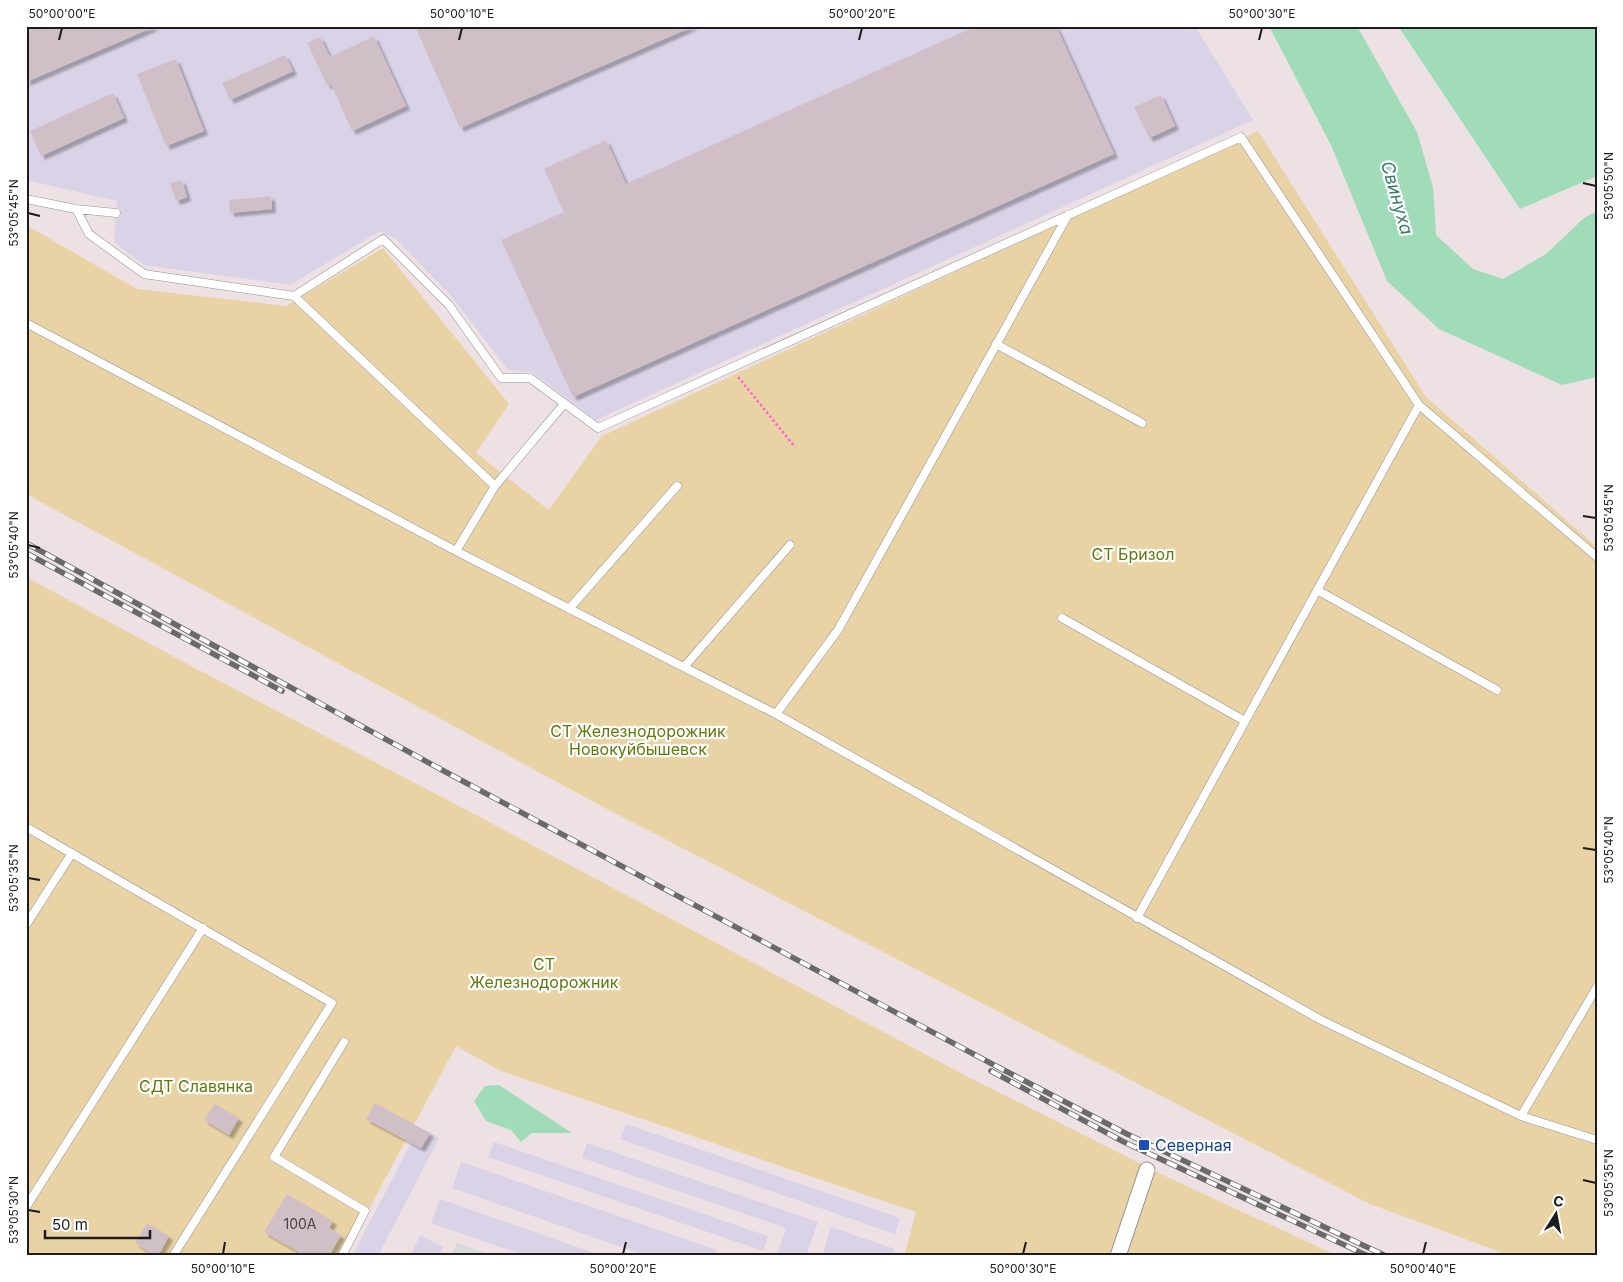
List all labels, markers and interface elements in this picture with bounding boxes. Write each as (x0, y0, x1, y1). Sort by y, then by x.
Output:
text: 50°00'00"E (28, 6, 96, 21)
text: 50°00'10"E (430, 6, 494, 21)
text: 50°00'20"E (829, 6, 895, 21)
text: 50°00'30"E (1229, 6, 1295, 21)
text: 53°05'50"N (1601, 152, 1616, 220)
water label: Свинуха (1377, 159, 1418, 237)
text: 53°05'45"N (6, 179, 21, 247)
text: 53°05'45"N (1601, 484, 1616, 552)
text: 53°05'40"N (6, 511, 21, 579)
park label: СТ Бризол (1092, 544, 1174, 564)
park label: СТ Железнодорожник Новокуйбышевск (550, 721, 726, 759)
text: 53°05'40"N (1601, 816, 1616, 884)
text: 53°05'35"N (6, 844, 21, 912)
park label: СТ Железнодорожник (470, 954, 619, 992)
park label: СДТ Славянка (139, 1076, 253, 1096)
place label: Северная (1155, 1135, 1232, 1155)
marker: Северная (1137, 1138, 1151, 1152)
text: 53°05'35"N (1601, 1149, 1616, 1217)
text: 53°05'30"N (6, 1176, 21, 1244)
north arrow (1530, 1190, 1580, 1240)
text: С (1552, 1191, 1565, 1210)
scale bar (45, 1207, 150, 1239)
text: 50 m (52, 1215, 88, 1234)
house number: 100А (283, 1215, 317, 1232)
text: 50°00'10"E (191, 1261, 255, 1276)
text: 50°00'20"E (590, 1261, 656, 1276)
text: 50°00'30"E (990, 1261, 1056, 1276)
text: 50°00'40"E (1390, 1261, 1456, 1276)

